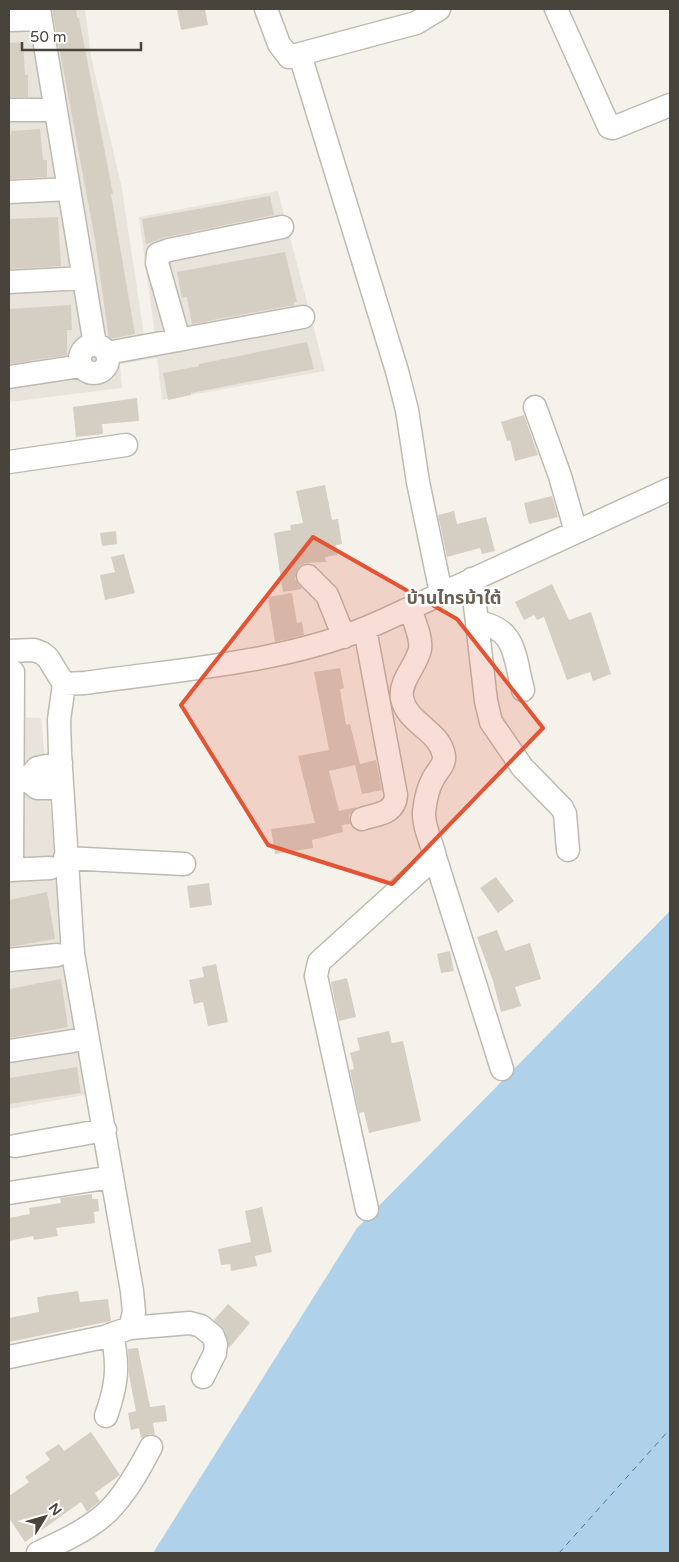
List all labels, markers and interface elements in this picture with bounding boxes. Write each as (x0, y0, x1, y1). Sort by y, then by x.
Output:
scale bar (22, 20, 141, 52)
text: 50 m (30, 28, 67, 46)
district label: บ้านไทรม้าใต้ (406, 587, 502, 609)
north arrow (20, 1492, 70, 1542)
text: N (45, 1500, 65, 1519)

